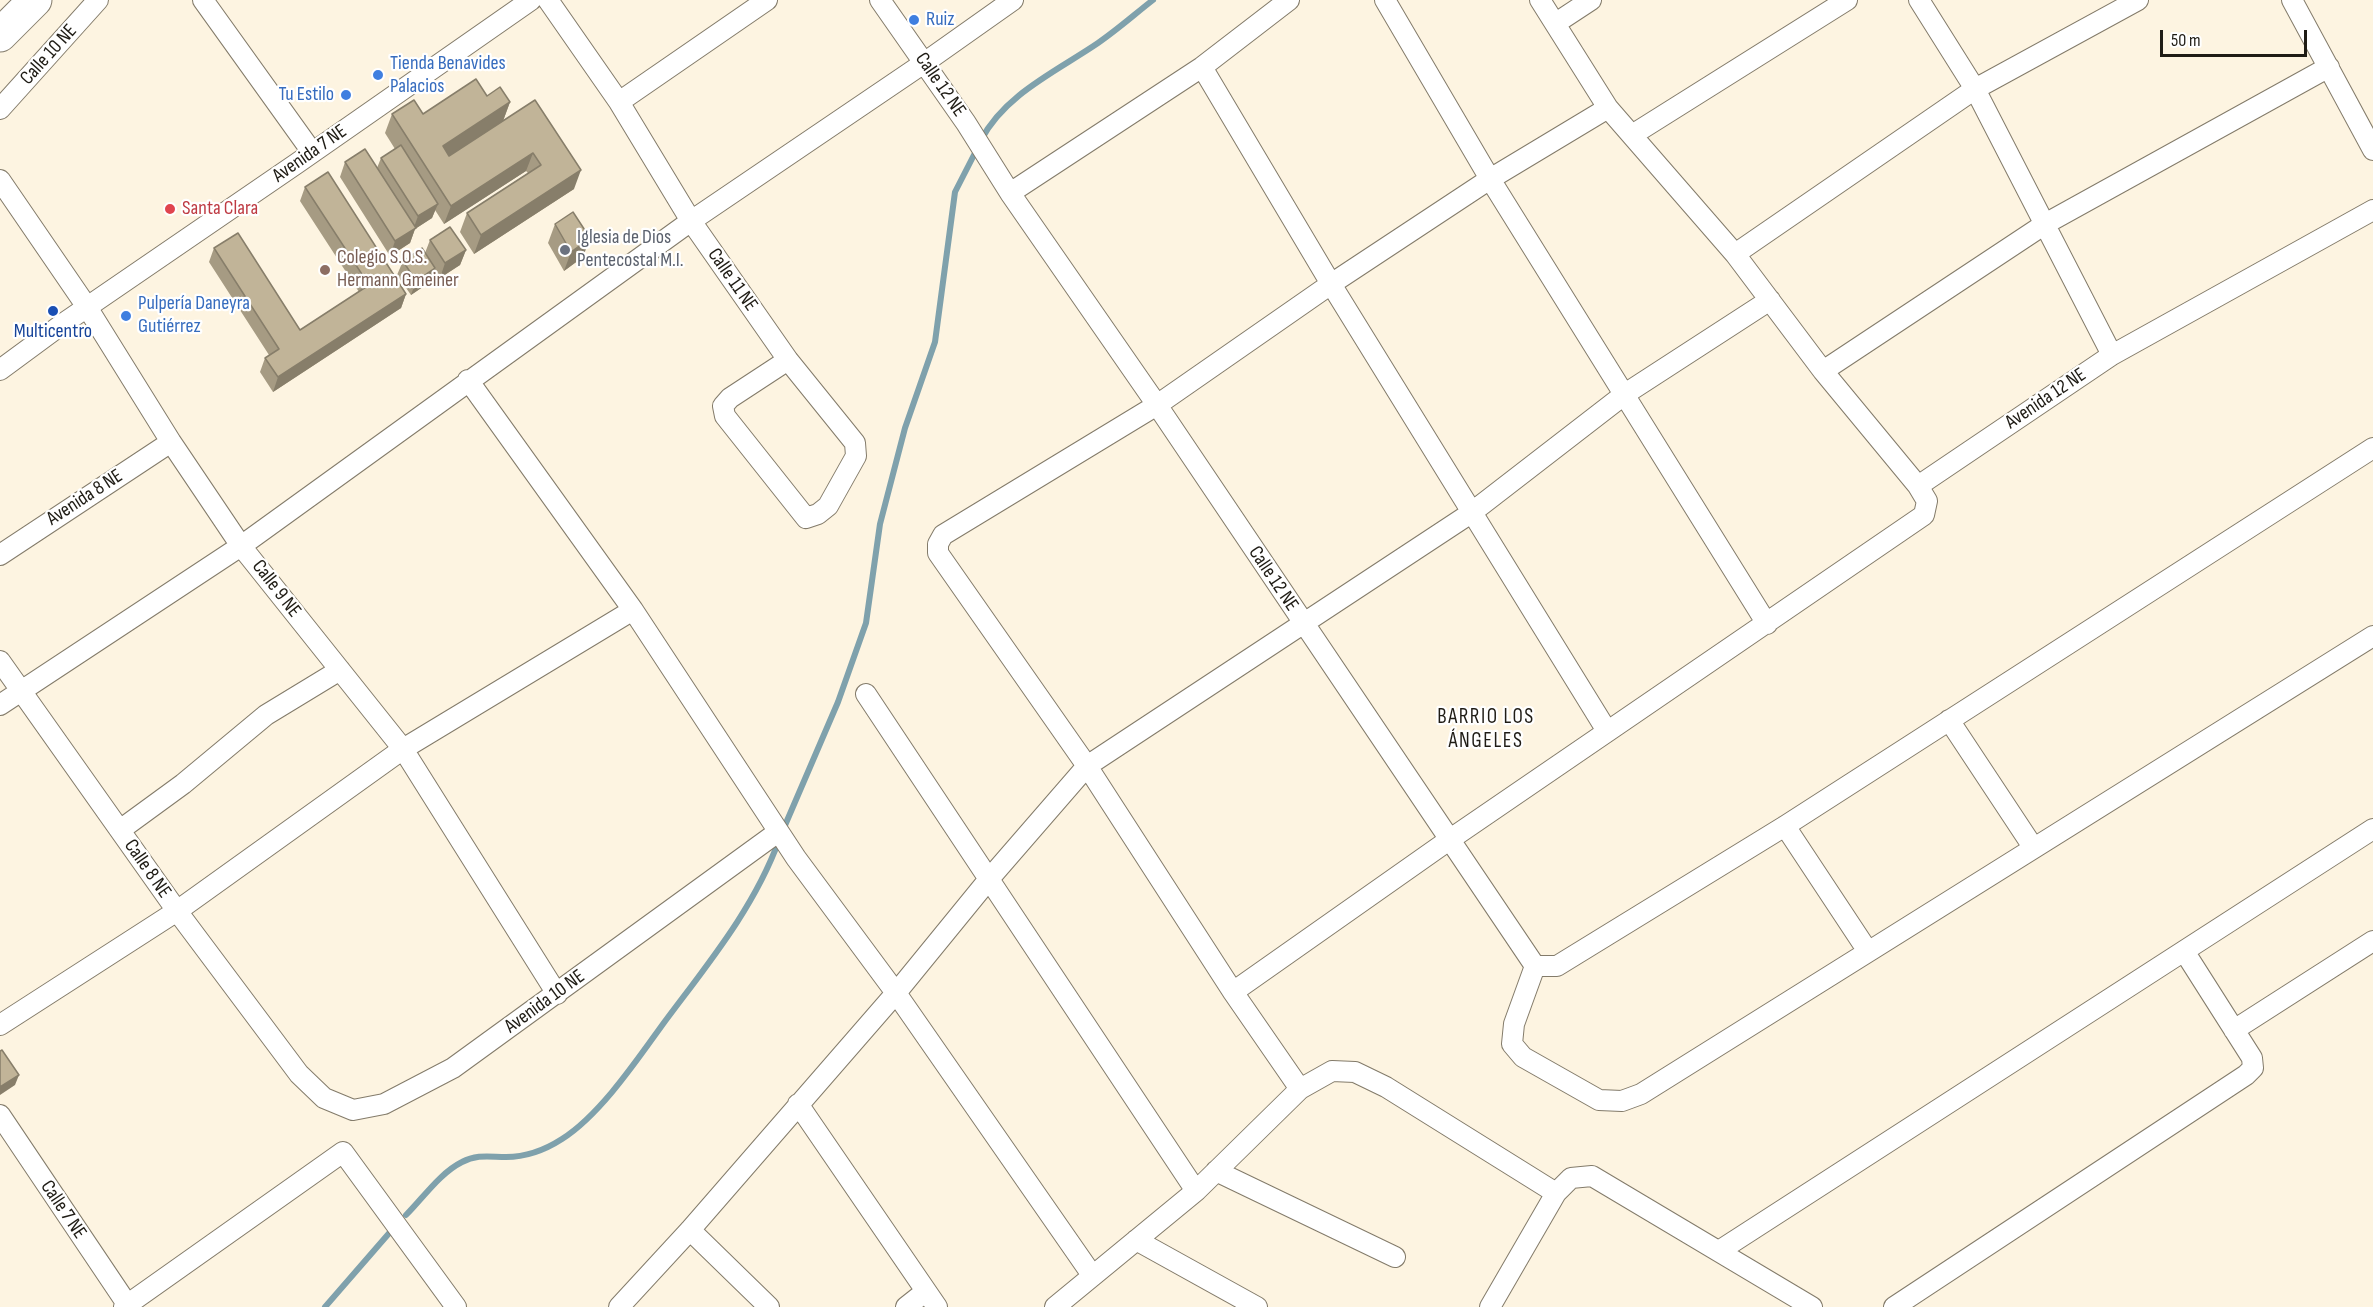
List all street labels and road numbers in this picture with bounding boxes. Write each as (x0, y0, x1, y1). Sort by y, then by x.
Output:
street label: Calle 10 NE (16, 20, 82, 90)
street label: Calle 12 NE (909, 48, 971, 122)
street label: Avenida 7 NE (268, 120, 352, 188)
street label: Calle 11 NE (702, 244, 762, 316)
street label: Avenida 12 NE (2001, 363, 2091, 435)
street label: Avenida 8 NE (42, 465, 128, 531)
street label: Calle 12 NE (1243, 542, 1303, 616)
street label: Calle 9 NE (246, 556, 306, 622)
street label: Calle 8 NE (118, 835, 176, 903)
street label: Avenida 10 NE (500, 965, 590, 1039)
street label: Calle 7 NE (35, 1176, 91, 1244)

